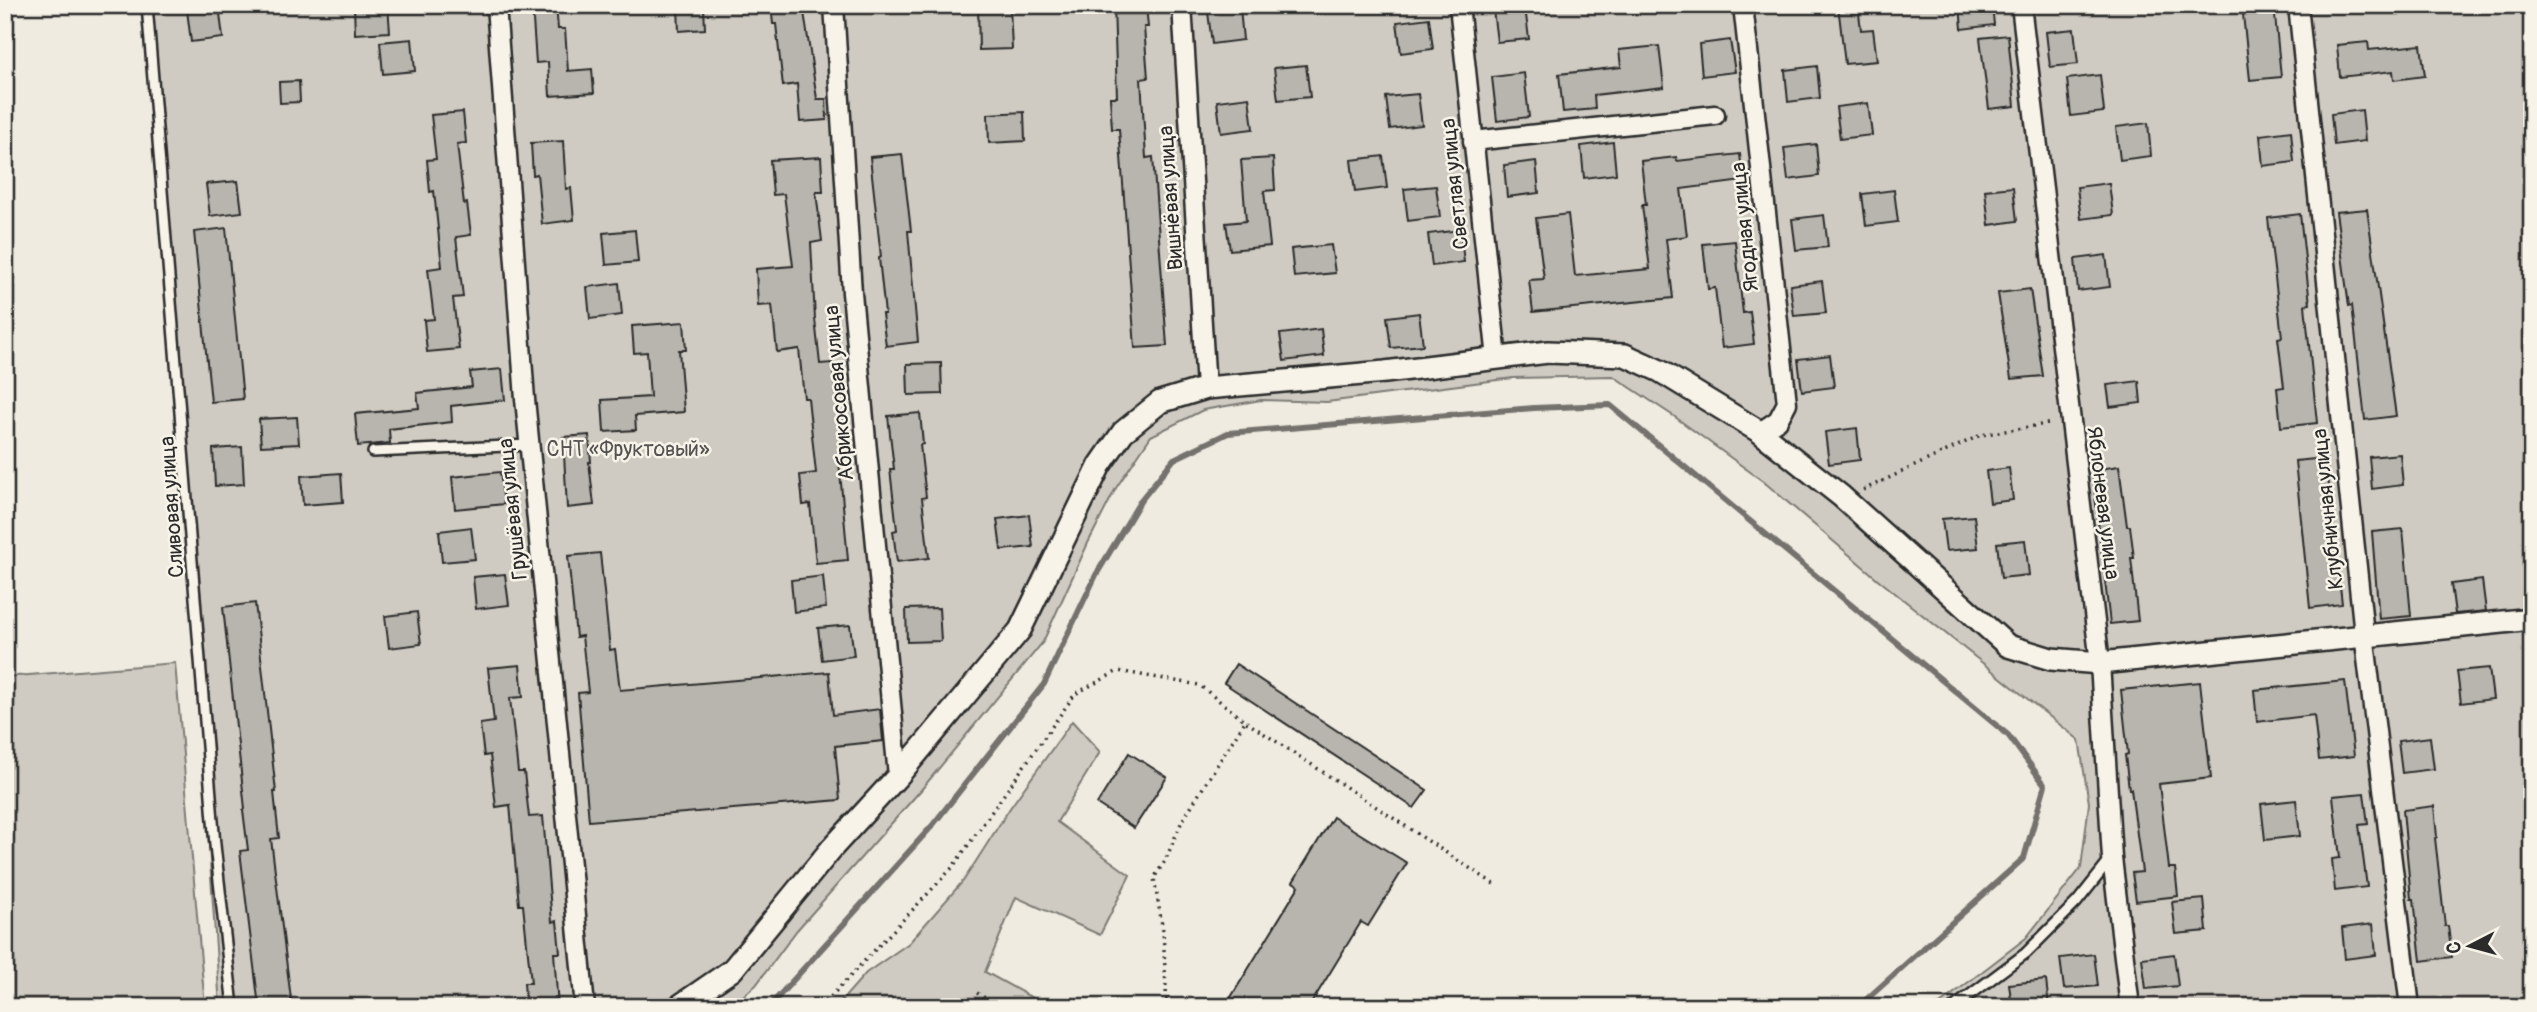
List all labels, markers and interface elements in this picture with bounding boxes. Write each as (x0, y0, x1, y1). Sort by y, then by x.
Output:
street label: Светлая улица (1435, 117, 1475, 251)
street label: Вишнёвая улица (1152, 125, 1190, 271)
street label: Ягодная улица (1725, 161, 1765, 293)
street label: Абрикосовая улица (818, 304, 860, 482)
street label: Яблоневая улица (2080, 425, 2126, 581)
street label: Клубничная улица (2306, 427, 2350, 591)
street label: Сливовая улица (154, 435, 190, 579)
park label: СНТ «Фруктовый» (546, 436, 710, 463)
street label: Грушёвая улица (492, 437, 534, 581)
north arrow (2436, 911, 2506, 981)
text: С (2442, 940, 2467, 955)

